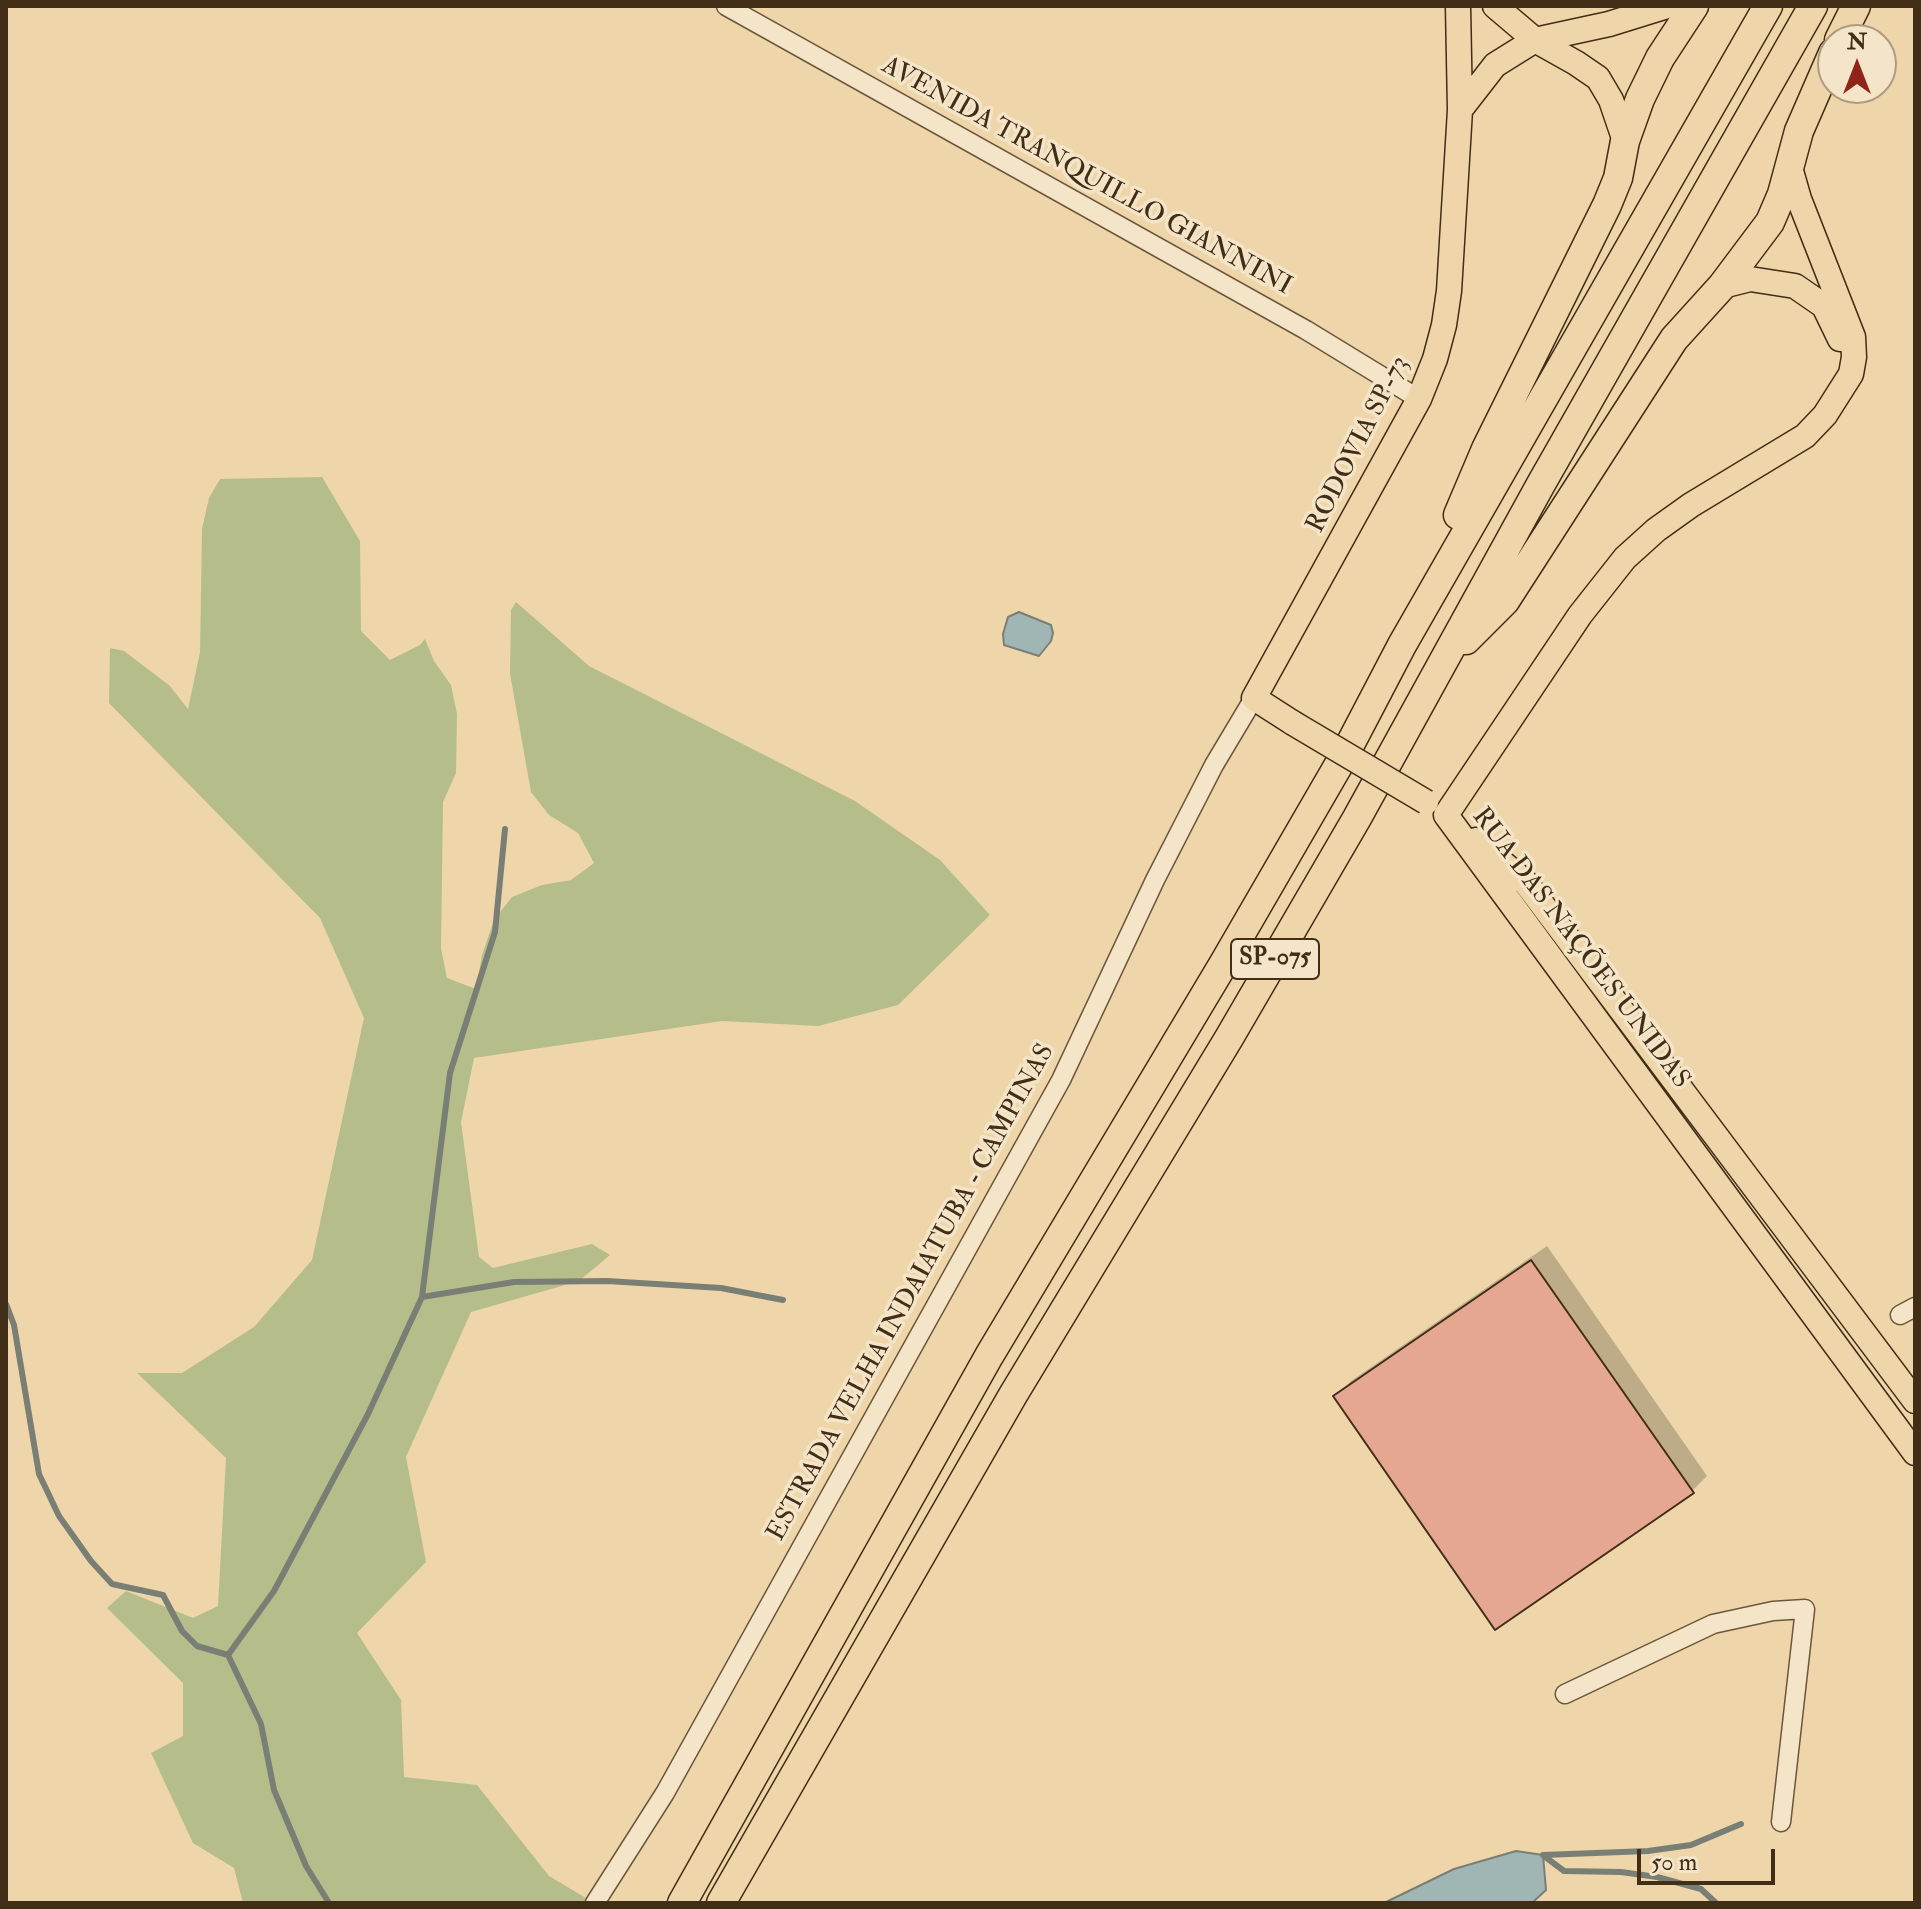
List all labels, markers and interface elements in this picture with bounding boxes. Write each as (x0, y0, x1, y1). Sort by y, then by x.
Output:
north arrow (1817, 24, 1897, 104)
text: N (1847, 28, 1867, 56)
street label: AVENIDA TRANQUILLO GIANNINI (876, 51, 1296, 303)
street label: RODOVIA SP-73 (1301, 352, 1417, 538)
street label: RUA DAS NAÇÕES UNIDAS (1464, 803, 1696, 1095)
road number: SP-075 (1231, 939, 1319, 979)
street label: ESTRADA VELHA INDAIATUBA - CAMPINAS (762, 1039, 1062, 1547)
scale bar (1641, 1833, 1779, 1883)
text: 50 m (1651, 1847, 1697, 1878)

